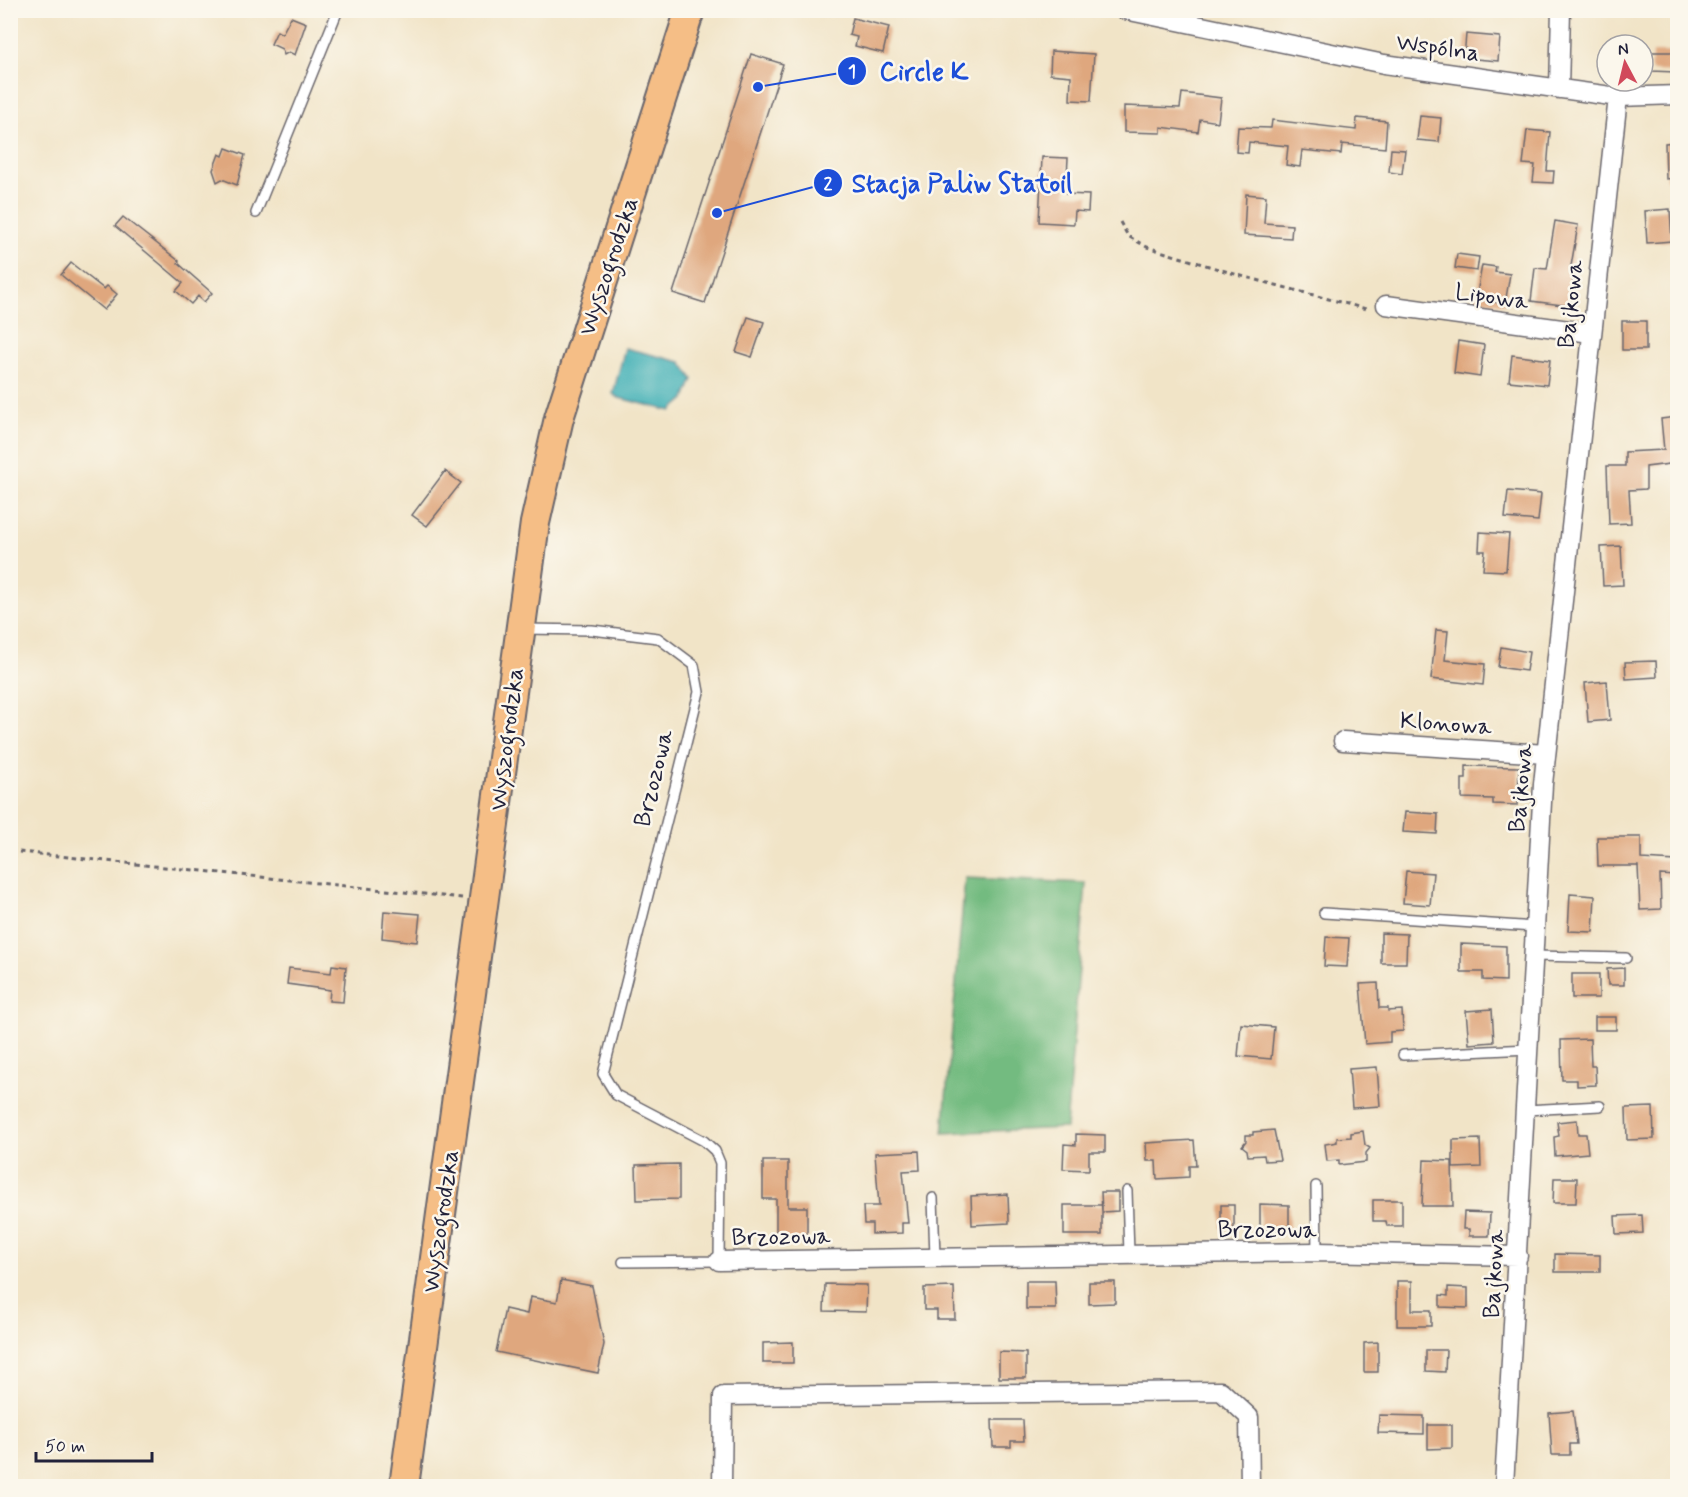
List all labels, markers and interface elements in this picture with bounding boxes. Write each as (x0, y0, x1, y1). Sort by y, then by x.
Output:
street label: Wspólna (1394, 27, 1482, 70)
north arrow (1595, 33, 1655, 93)
text: N (1617, 39, 1630, 61)
callout: Circle K (837, 49, 981, 93)
text: Circle K (880, 56, 969, 90)
text: 1 (848, 60, 856, 84)
callout: Stacja Paliw Statoil (813, 161, 1081, 205)
text: Stacja Paliw Statoil (852, 168, 1072, 202)
text: 2 (824, 172, 833, 196)
street label: Wyszogrodzka (572, 193, 649, 341)
street label: Bajkowa (1551, 258, 1592, 350)
street label: Lipowa (1453, 277, 1531, 318)
street label: Wyszogrodzka (483, 666, 535, 813)
street label: Klonowa (1399, 706, 1493, 743)
street label: Brzozowa (627, 726, 682, 830)
street label: Bajkowa (1502, 742, 1541, 834)
street label: Wyszogrodzka (416, 1148, 470, 1295)
street label: Brzozowa (1217, 1215, 1317, 1246)
street label: Brzozowa (731, 1221, 832, 1254)
street label: Bajkowa (1477, 1228, 1512, 1319)
scale bar (36, 1425, 152, 1463)
text: 50 m (45, 1435, 85, 1459)

